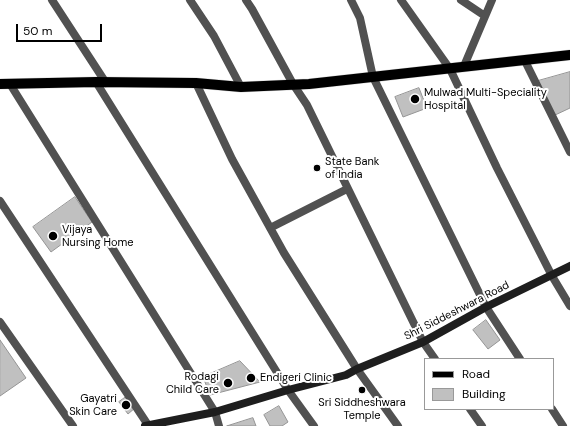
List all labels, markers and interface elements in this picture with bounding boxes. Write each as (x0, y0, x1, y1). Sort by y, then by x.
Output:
scale bar (18, 16, 104, 42)
text: 50 m (23, 23, 52, 39)
place label: Mulwad Multi-Speciality Hospital (424, 86, 547, 112)
marker: Mulwad Multi-Speciality Hospital (409, 93, 421, 105)
place label: State Bank of India (325, 155, 379, 181)
marker: State Bank of India (312, 163, 322, 173)
place label: Vijaya Nursing Home (62, 223, 134, 249)
marker: Vijaya Nursing Home (47, 230, 59, 242)
street label: Shri Siddeshwara Road (402, 279, 512, 343)
legend (424, 358, 554, 410)
text: Road (462, 366, 490, 382)
place label: Rodagi Child Care (166, 370, 219, 396)
place label: Endigeri Clinic (260, 371, 332, 385)
marker: Endigeri Clinic (245, 372, 257, 384)
marker: Rodagi Child Care (222, 377, 234, 389)
marker: Sri Siddheshwara Temple (357, 385, 367, 395)
text: Building (462, 386, 506, 402)
place label: Gayatri Skin Care (69, 392, 117, 418)
place label: Sri Siddheshwara Temple (318, 396, 406, 422)
marker: Gayatri Skin Care (120, 399, 132, 411)

